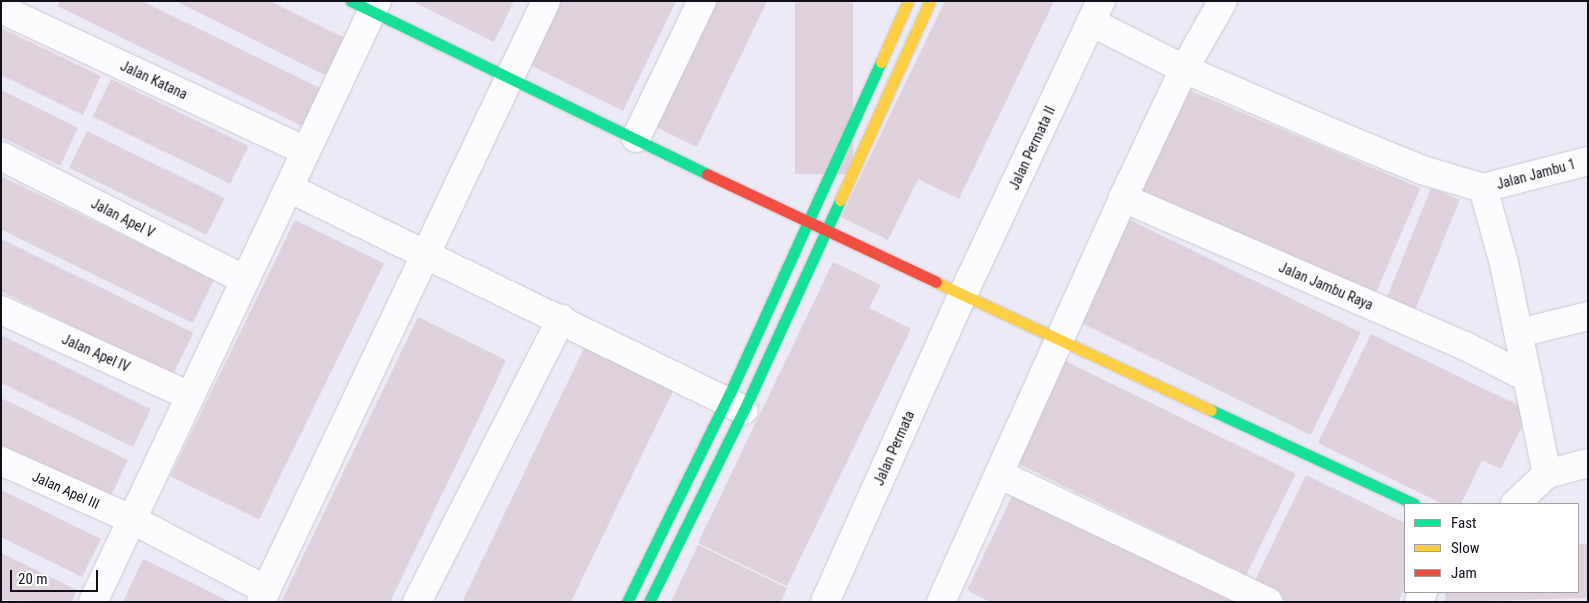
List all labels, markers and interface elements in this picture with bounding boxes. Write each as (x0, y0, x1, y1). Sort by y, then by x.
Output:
street label: Jalan Katana (118, 57, 190, 103)
street label: Jalan Permata II (1005, 104, 1059, 192)
street label: Jalan Jambu 1 (1495, 155, 1577, 193)
street label: Jalan Apel V (88, 195, 158, 241)
street label: Jalan Jambu Raya (1276, 259, 1376, 313)
street label: Jalan Apel IV (59, 331, 133, 375)
street label: Jalan Permata (870, 408, 918, 488)
street label: Jalan Apel III (30, 468, 102, 512)
legend (1404, 503, 1579, 593)
text: Fast (1451, 514, 1476, 532)
text: Slow (1451, 539, 1480, 557)
scale bar (12, 560, 100, 592)
text: Jam (1451, 564, 1477, 582)
text: 20 m (18, 570, 48, 588)

